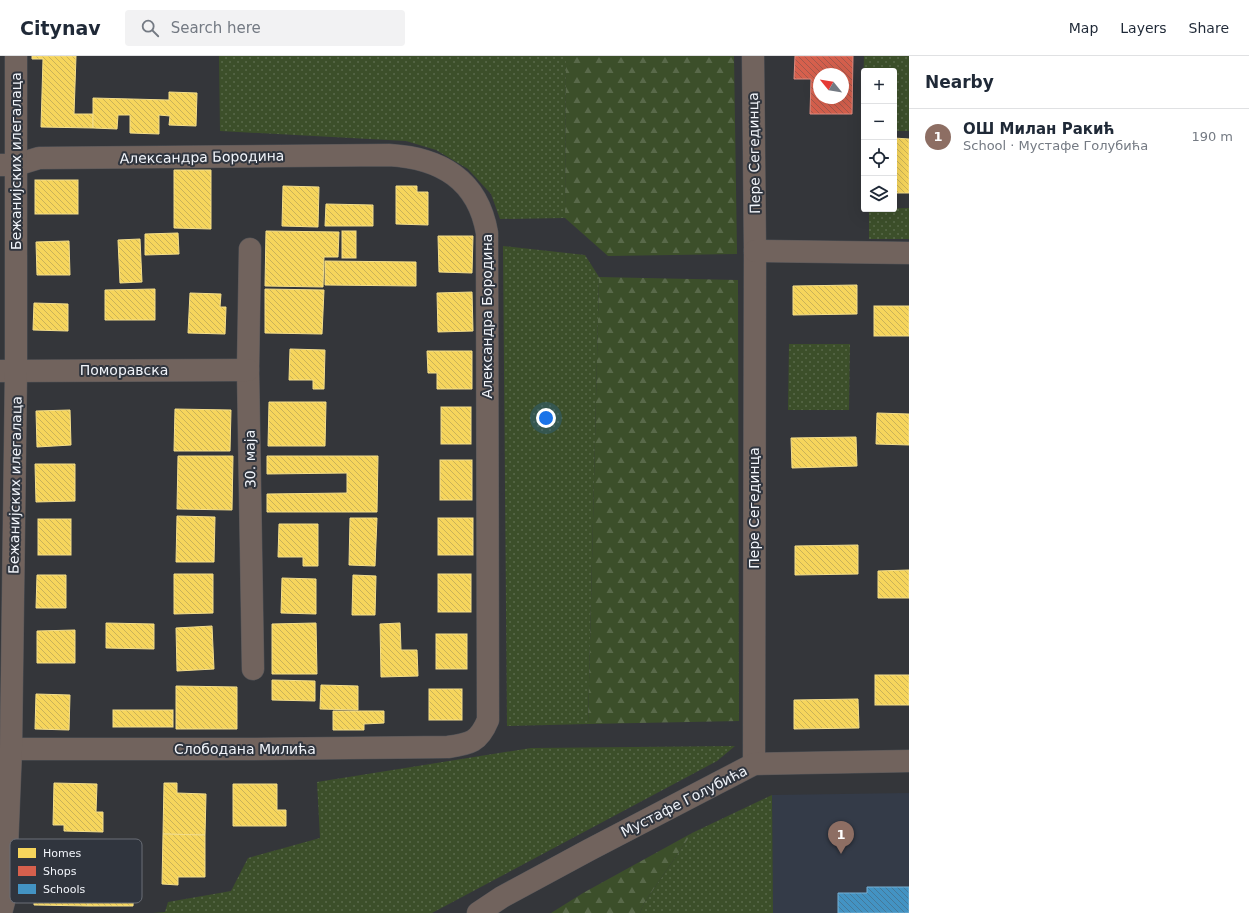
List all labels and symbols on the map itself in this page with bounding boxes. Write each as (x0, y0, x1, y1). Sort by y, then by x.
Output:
north arrow (813, 68, 849, 104)
street label: Бежанијских илегалаца (8, 72, 24, 250)
street label: Пере Сегединца (745, 92, 763, 214)
street label: Александра Бородина (119, 148, 285, 166)
street label: Александра Бородина (479, 234, 495, 398)
street label: Поморавска (80, 362, 168, 378)
street label: Бежанијских илегалаца (5, 396, 25, 574)
your location (536, 408, 556, 428)
street label: 30. маја (241, 430, 259, 488)
street label: Пере Сегединца (746, 447, 762, 569)
street label: Слободана Милића (174, 741, 316, 757)
street label: Мустафе Голубића (618, 762, 750, 840)
pin: 1 (828, 821, 854, 854)
legend (10, 839, 142, 903)
text: Homes (43, 847, 81, 860)
text: Shops (43, 865, 77, 878)
text: Schools (43, 883, 86, 896)

